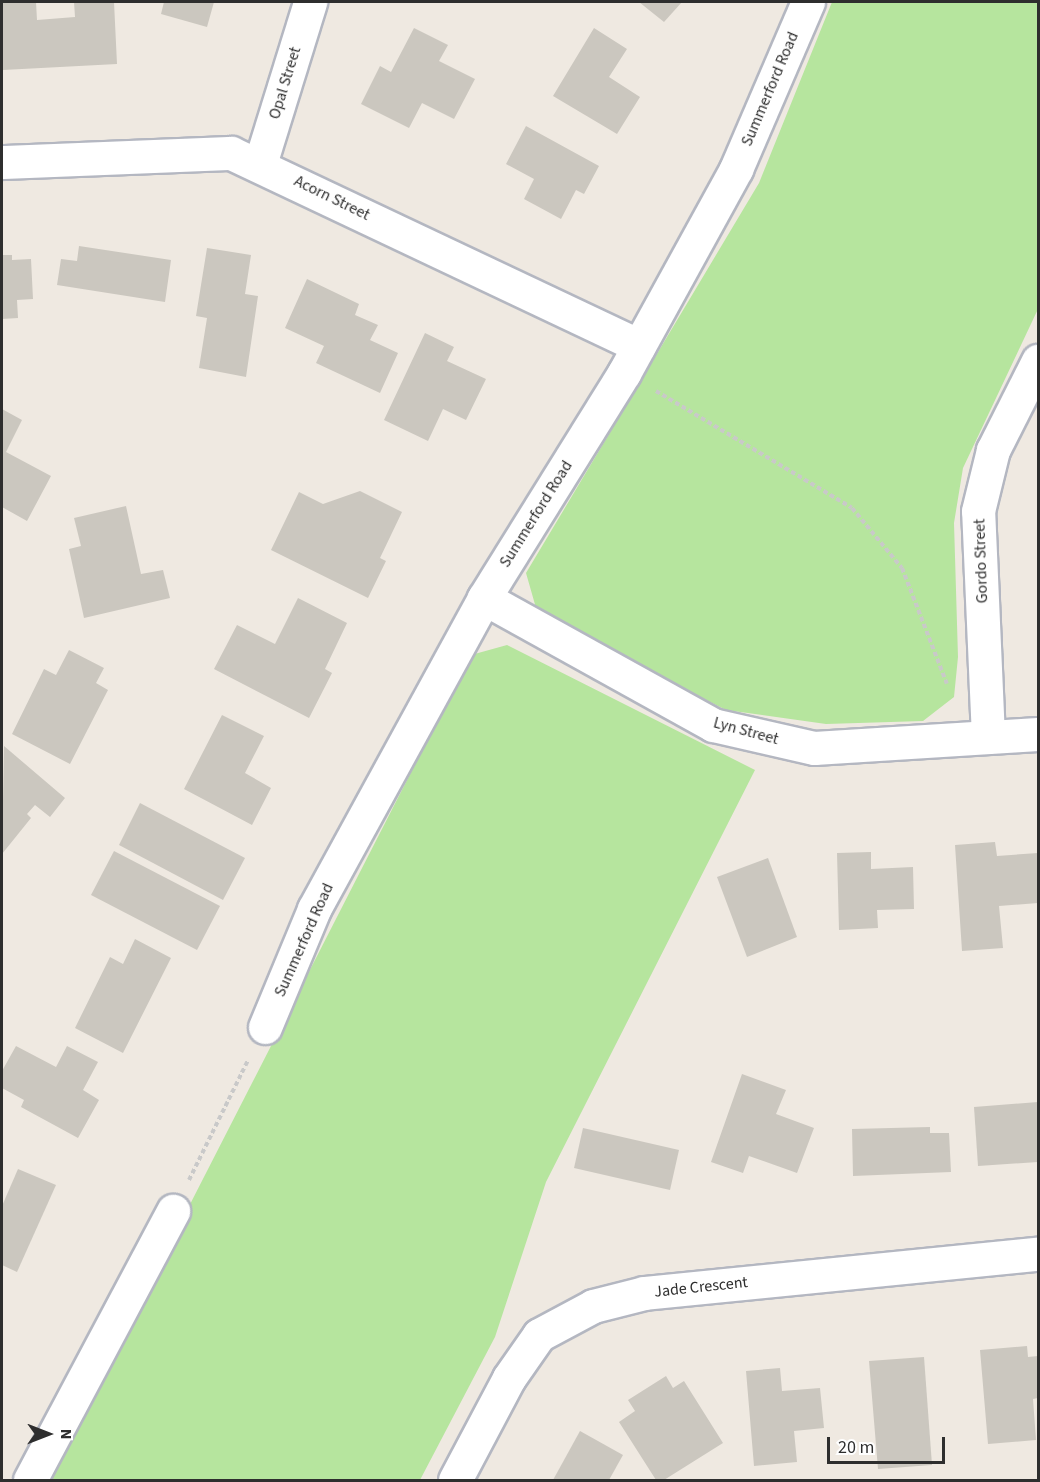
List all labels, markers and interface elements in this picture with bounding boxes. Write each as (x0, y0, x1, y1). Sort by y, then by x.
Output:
street label: Summerford Road (737, 29, 803, 149)
street label: Opal Street (265, 44, 305, 122)
street label: Acorn Street (291, 171, 373, 225)
street label: Summerford Road (495, 457, 577, 571)
street label: Gordo Street (970, 518, 992, 604)
street label: Lyn Street (711, 713, 781, 749)
street label: Summerford Road (270, 880, 338, 1000)
street label: Jade Crescent (653, 1273, 749, 1301)
north arrow (18, 1404, 78, 1464)
scale bar (830, 1425, 948, 1463)
text: N (55, 1429, 77, 1439)
text: 20 m (838, 1435, 874, 1460)

